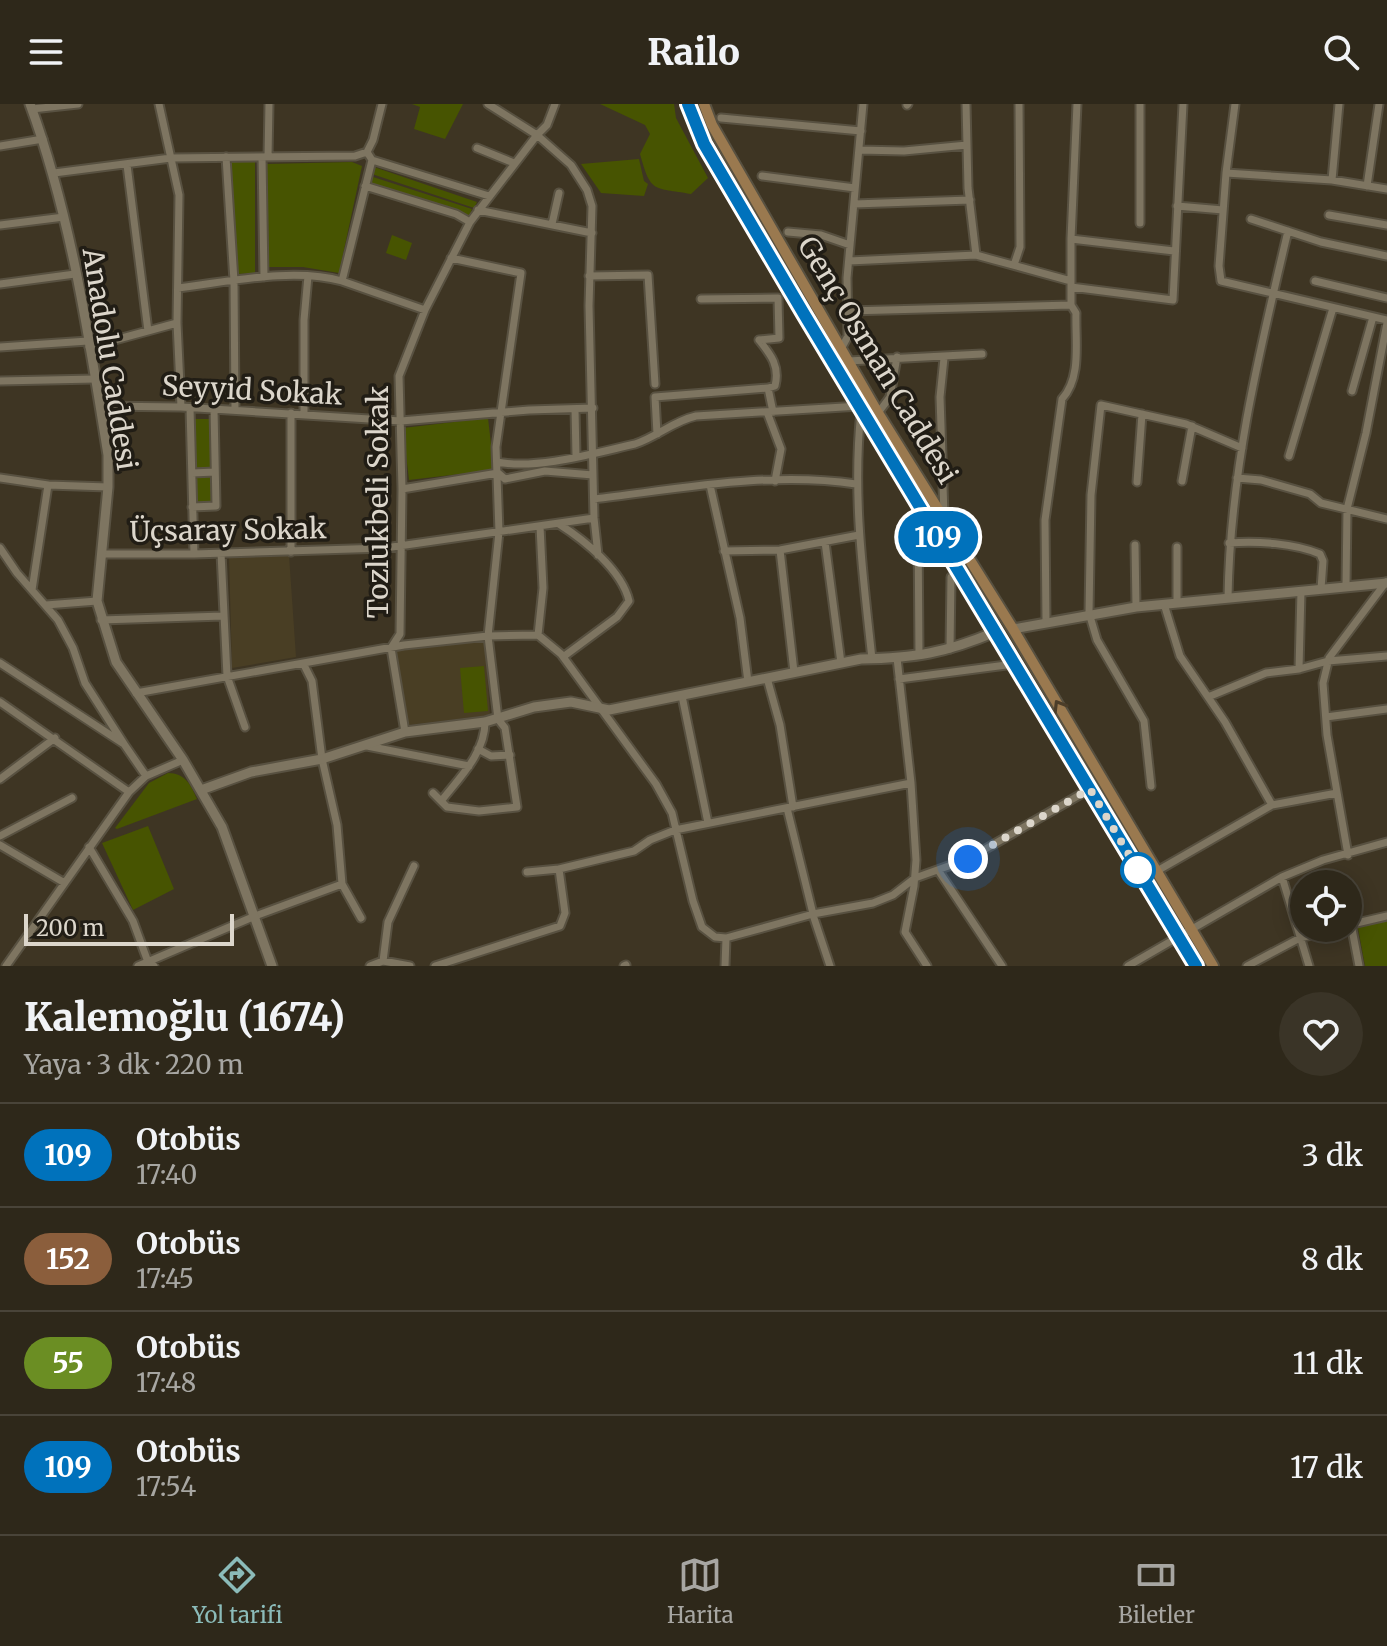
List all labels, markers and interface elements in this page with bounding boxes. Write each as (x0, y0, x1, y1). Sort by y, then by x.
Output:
icon: menu (24, 30, 68, 74)
text: Railo (647, 30, 740, 75)
icon: search (1319, 30, 1363, 74)
street label: Genç Osman Caddesi (790, 230, 966, 490)
street label: Anadolu Caddesi (75, 244, 145, 473)
street label: Seyyid Sokak (161, 367, 344, 413)
street label: Tozlukbeli Sokak (360, 385, 396, 618)
street label: Üçsaray Sokak (129, 510, 327, 550)
line badge: 109 (892, 511, 984, 563)
text: 109 (914, 519, 962, 555)
one-way arrow (1053, 700, 1069, 715)
your location (948, 839, 988, 879)
unlabelled marker (1121, 853, 1155, 887)
map controls (1290, 870, 1362, 942)
button: locate (1290, 870, 1362, 942)
scale bar (24, 910, 234, 946)
text: 200 m (36, 914, 104, 942)
button: heart (1279, 992, 1363, 1076)
text: Kalemoğlu (1674) (24, 994, 345, 1041)
text: Yaya · 3 dk · 220 m (24, 1048, 244, 1081)
text: Otobüs (136, 1120, 241, 1158)
text: 3 dk (1302, 1136, 1363, 1174)
text: 109 (44, 1137, 92, 1173)
text: 17:40 (136, 1158, 197, 1191)
text: Otobüs (136, 1224, 241, 1262)
text: 8 dk (1301, 1240, 1363, 1278)
text: 152 (46, 1241, 90, 1277)
text: 17:45 (136, 1262, 194, 1295)
text: Otobüs (136, 1328, 241, 1366)
text: 11 dk (1293, 1344, 1363, 1382)
text: 55 (52, 1345, 84, 1381)
text: 17:48 (136, 1366, 196, 1399)
text: Otobüs (136, 1432, 241, 1470)
text: 17 dk (1290, 1448, 1363, 1486)
text: 109 (44, 1449, 92, 1485)
text: 17:54 (136, 1470, 196, 1503)
tab: Yol tarifi (192, 1553, 283, 1629)
tab: Harita (667, 1553, 734, 1629)
tab: Biletler (1118, 1553, 1195, 1629)

